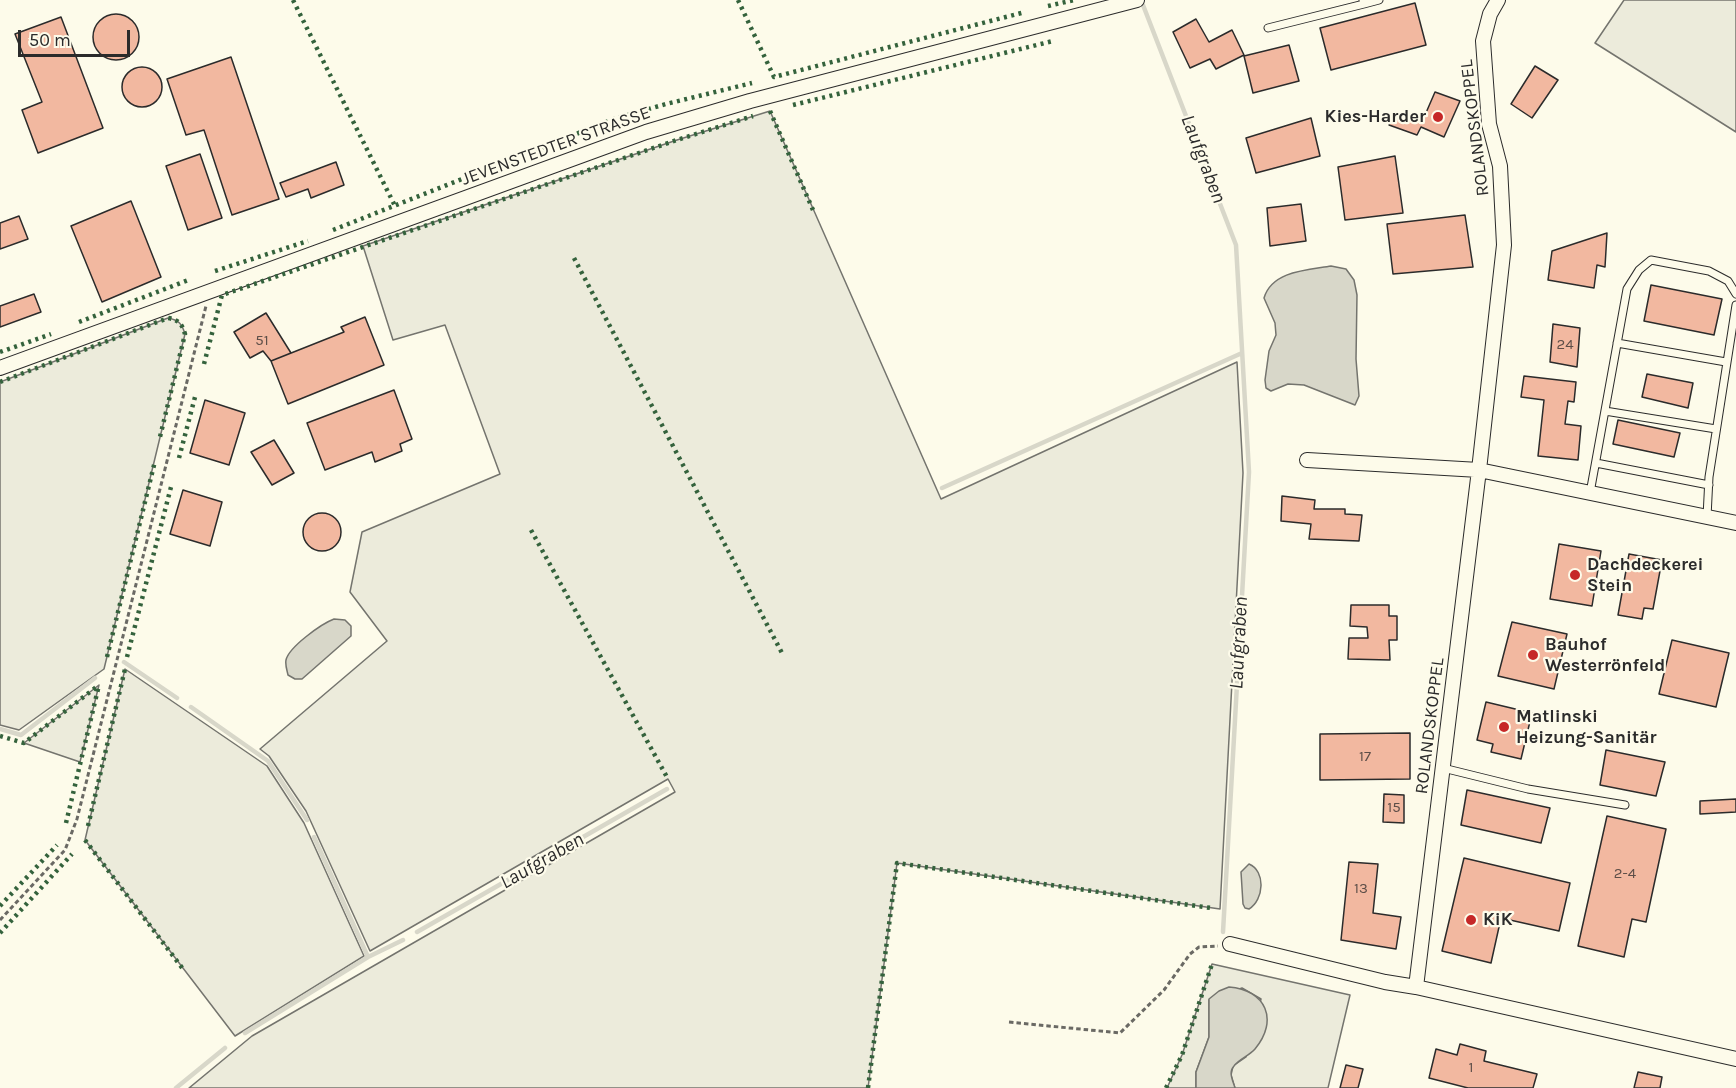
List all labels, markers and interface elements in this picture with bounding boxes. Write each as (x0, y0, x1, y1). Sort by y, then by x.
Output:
scale bar (21, 18, 134, 56)
text: 50 m (29, 29, 71, 51)
street label: ROLANDSKOPPEL (1456, 58, 1494, 198)
street label: JEVENSTEDTER STRASSE (459, 102, 653, 190)
place label: Kies-Harder (1325, 106, 1426, 128)
marker: Kies-Harder (1431, 110, 1445, 124)
water label: Laufgraben (1175, 111, 1231, 207)
house number: 51 (255, 332, 269, 350)
house number: 24 (1556, 336, 1574, 354)
place label: Dachdeckerei Stein (1587, 554, 1703, 596)
marker: Dachdeckerei Stein (1568, 568, 1582, 582)
water label: Laufgraben (1225, 596, 1253, 690)
place label: Bauhof Westerrönfeld (1545, 634, 1665, 676)
marker: Bauhof Westerrönfeld (1526, 648, 1540, 662)
street label: ROLANDSKOPPEL (1411, 656, 1449, 796)
place label: Matlinski Heizung-Sanitär (1516, 706, 1657, 748)
marker: Matlinski Heizung-Sanitär (1497, 720, 1511, 734)
house number: 17 (1359, 748, 1371, 766)
house number: 15 (1387, 799, 1401, 817)
water label: Laufgraben (496, 827, 588, 895)
house number: 2-4 (1614, 865, 1636, 883)
house number: 13 (1354, 880, 1368, 898)
place label: KiK (1483, 909, 1512, 931)
marker: KiK (1464, 913, 1478, 927)
house number: 1 (1469, 1059, 1473, 1077)

